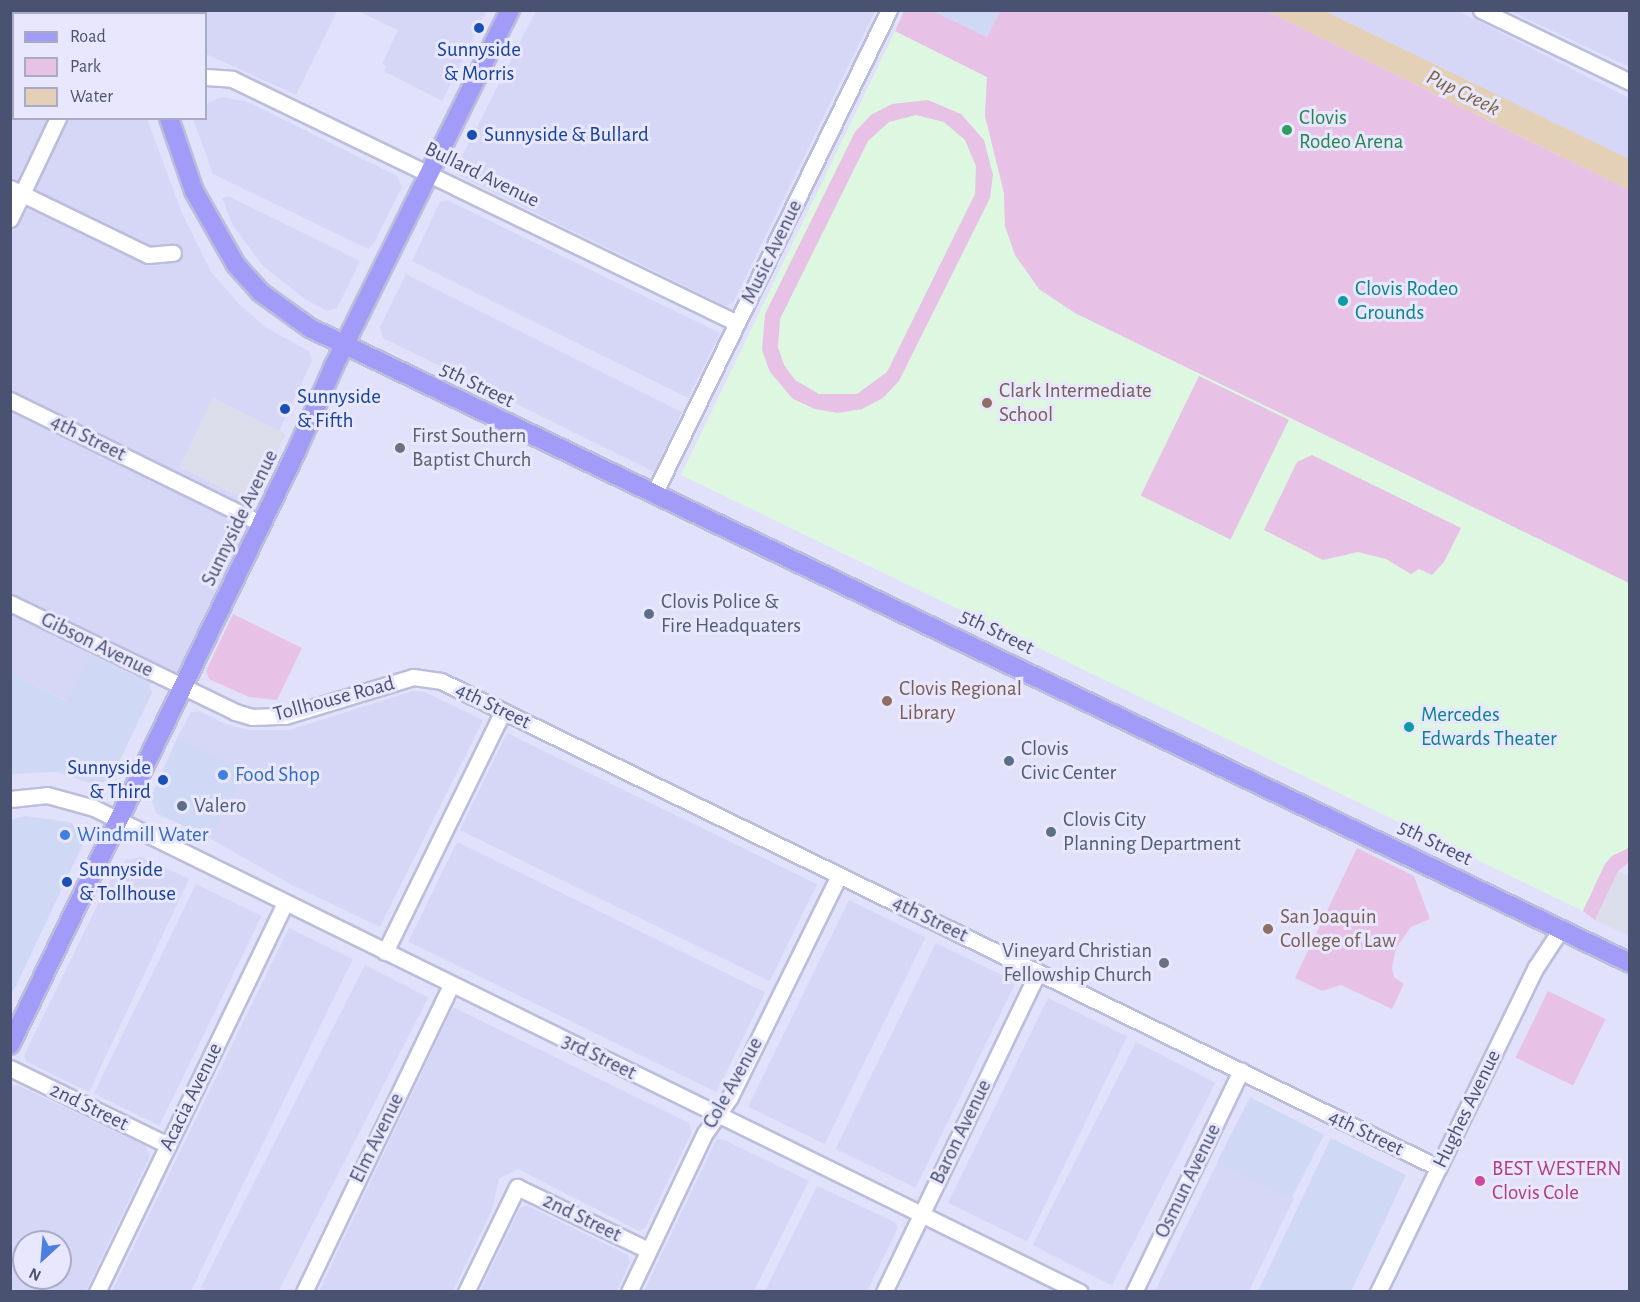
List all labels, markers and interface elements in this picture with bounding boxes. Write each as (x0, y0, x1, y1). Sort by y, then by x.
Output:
legend (12, 12, 207, 120)
marker: Sunnyside & Morris (472, 21, 486, 35)
text: Road (70, 28, 106, 46)
place label: Sunnyside & Morris (437, 37, 521, 87)
text: Park (70, 58, 101, 76)
water label: Pup Creek (1422, 64, 1504, 122)
text: Water (70, 88, 113, 106)
place label: Clovis Rodeo Arena (1299, 105, 1403, 155)
place label: Sunnyside & Bullard (484, 122, 649, 148)
marker: Clovis Rodeo Arena (1280, 123, 1294, 137)
marker: Sunnyside & Bullard (465, 128, 479, 142)
street label: Bullard Avenue (421, 136, 543, 214)
street label: Music Avenue (736, 196, 808, 308)
place label: Clovis Rodeo Grounds (1355, 276, 1458, 326)
marker: Clovis Rodeo Grounds (1336, 294, 1350, 308)
street label: 5th Street (436, 356, 518, 414)
place label: Clark Intermediate School (999, 378, 1152, 428)
place label: Sunnyside & Fifth (297, 384, 381, 434)
marker: Clark Intermediate School (980, 396, 994, 410)
marker: Sunnyside & Fifth (278, 402, 292, 416)
street label: 4th Street (46, 409, 130, 467)
place label: First Southern Baptist Church (412, 423, 531, 473)
marker: First Southern Baptist Church (393, 441, 407, 455)
street label: Sunnyside Avenue (196, 446, 284, 590)
place label: Clovis Police & Fire Headquaters (661, 589, 801, 639)
street label: 5th Street (956, 603, 1038, 661)
street label: Gibson Avenue (37, 607, 157, 683)
marker: Clovis Police & Fire Headquaters (642, 607, 656, 621)
street label: Tollhouse Road (271, 671, 397, 727)
place label: Clovis Regional Library (899, 676, 1022, 726)
street label: 4th Street (451, 677, 535, 735)
marker: Clovis Regional Library (880, 694, 894, 708)
place label: Mercedes Edwards Theater (1421, 702, 1557, 752)
marker: Mercedes Edwards Theater (1402, 720, 1416, 734)
place label: Clovis Civic Center (1021, 736, 1116, 786)
marker: Clovis Civic Center (1002, 754, 1016, 768)
place label: Sunnyside & Third (67, 755, 151, 805)
place label: Food Shop (235, 762, 320, 788)
marker: Food Shop (216, 768, 230, 782)
marker: Sunnyside & Third (156, 773, 170, 787)
place label: Valero (194, 793, 246, 819)
marker: Valero (175, 799, 189, 813)
place label: Clovis City Planning Department (1063, 807, 1241, 857)
street label: 5th Street (1394, 814, 1476, 872)
place label: Windmill Water (77, 822, 208, 848)
marker: Clovis City Planning Department (1044, 825, 1058, 839)
marker: Windmill Water (58, 828, 72, 842)
place label: Sunnyside & Tollhouse (79, 857, 176, 907)
marker: Sunnyside & Tollhouse (60, 875, 74, 889)
street label: 4th Street (888, 890, 972, 948)
place label: San Joaquin College of Law (1280, 904, 1396, 954)
marker: San Joaquin College of Law (1261, 922, 1275, 936)
place label: Vineyard Christian Fellowship Church (1002, 938, 1152, 988)
marker: Vineyard Christian Fellowship Church (1157, 956, 1171, 970)
street label: 3rd Street (558, 1028, 640, 1086)
street label: Cole Avenue (698, 1033, 768, 1133)
street label: Acacia Avenue (154, 1039, 228, 1155)
street label: Hughes Avenue (1428, 1046, 1506, 1172)
street label: Baron Avenue (925, 1076, 997, 1188)
street label: 2nd Street (46, 1077, 132, 1137)
street label: Elm Avenue (344, 1089, 410, 1187)
street label: 4th Street (1324, 1104, 1408, 1162)
street label: Osmun Avenue (1150, 1120, 1226, 1242)
place label: BEST WESTERN Clovis Cole (1492, 1156, 1622, 1206)
marker: BEST WESTERN Clovis Cole (1473, 1174, 1487, 1188)
street label: 2nd Street (539, 1188, 625, 1248)
north arrow (12, 1230, 72, 1290)
text: N (26, 1265, 43, 1284)

